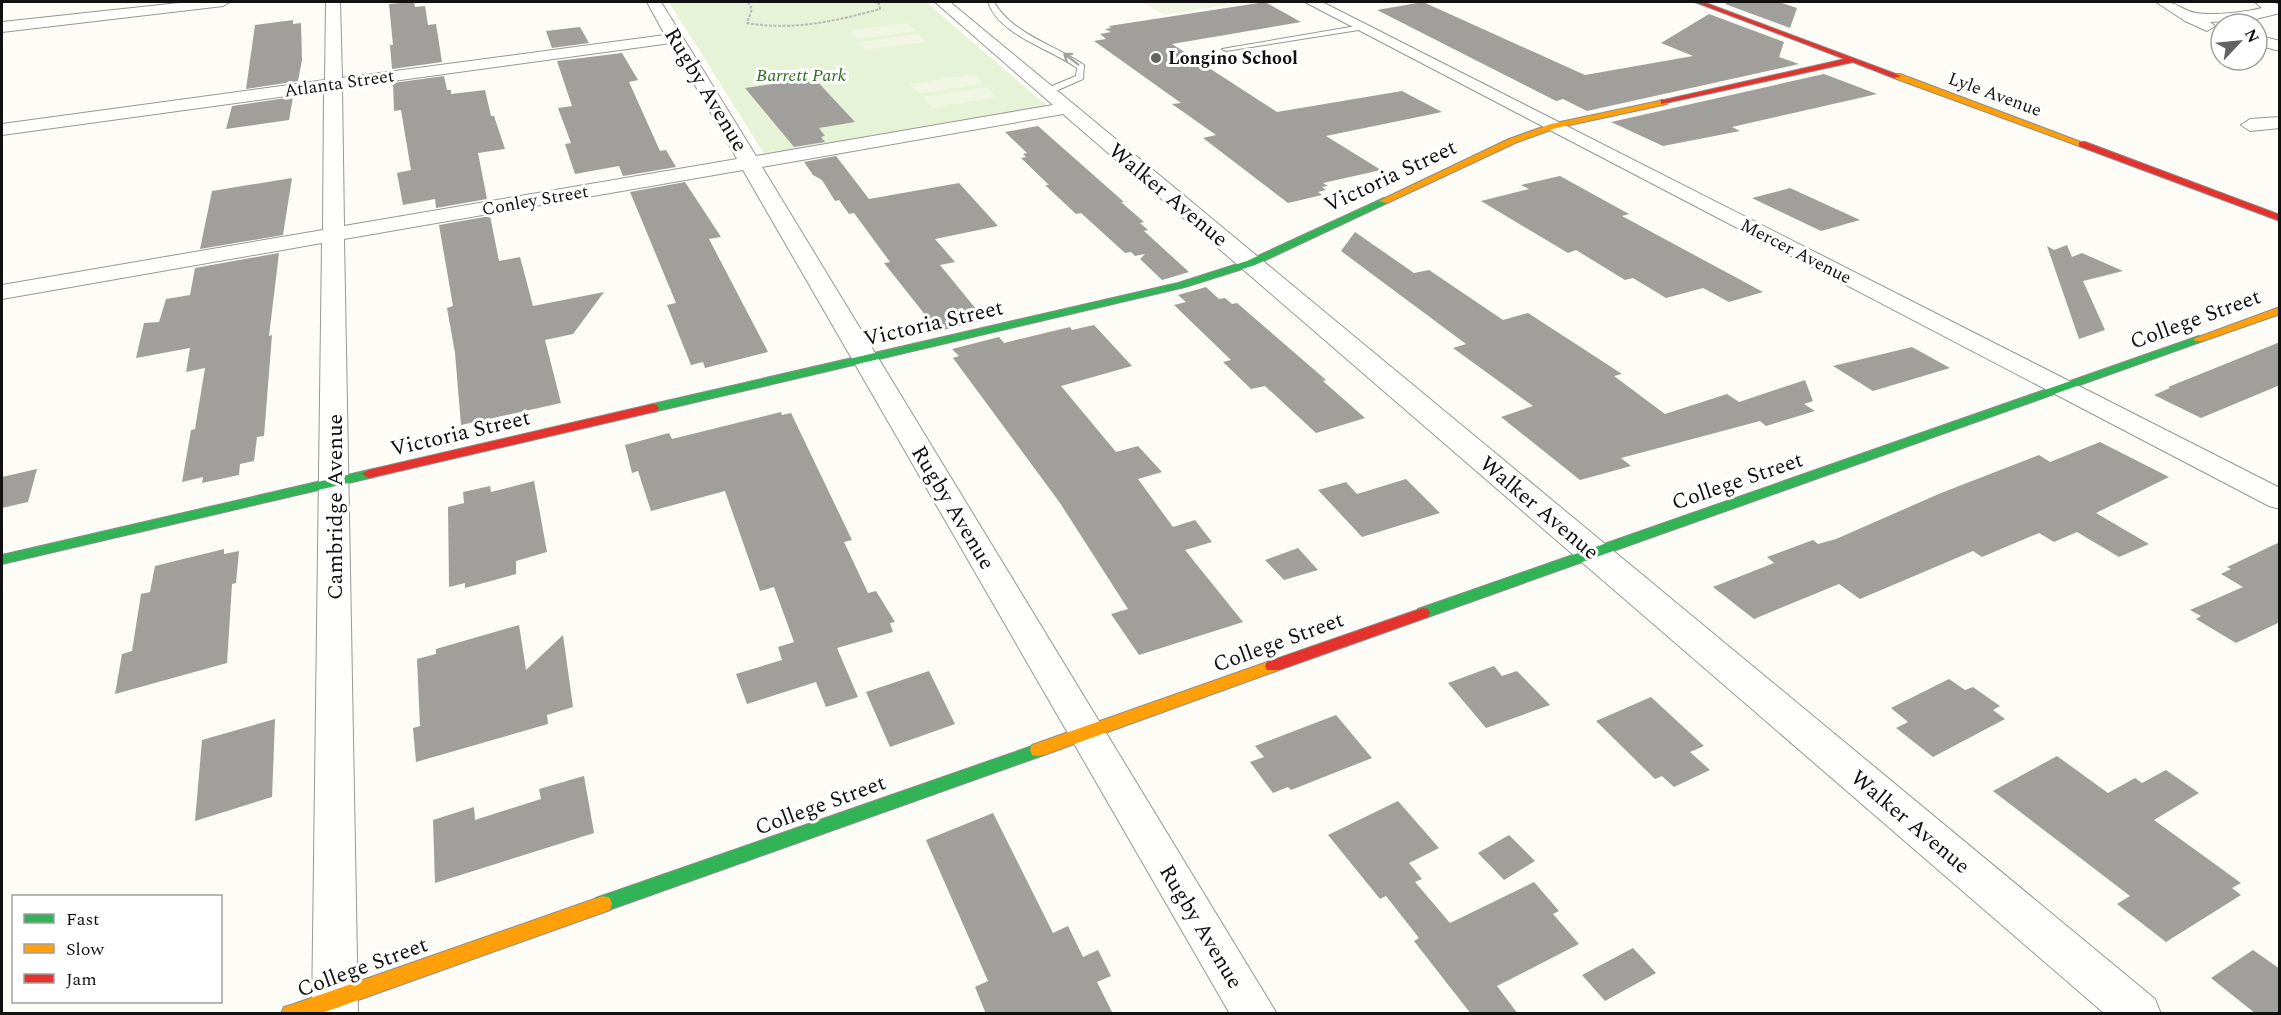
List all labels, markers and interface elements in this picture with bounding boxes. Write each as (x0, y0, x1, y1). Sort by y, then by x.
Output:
north arrow (2209, 12, 2269, 72)
street label: Rugby Avenue (656, 21, 756, 158)
text: N (2238, 25, 2265, 47)
place label: Longino School (1168, 45, 1298, 72)
marker: Longino School (1149, 51, 1163, 65)
one-way arrow (1063, 53, 1079, 66)
street label: Atlanta Street (282, 62, 396, 105)
park label: Barrett Park (756, 62, 847, 89)
street label: Lyle Avenue (1944, 65, 2045, 124)
street label: Victoria Street (1319, 131, 1463, 222)
street label: Walker Avenue (1101, 135, 1235, 255)
street label: Conley Street (480, 178, 590, 223)
street label: Mercer Avenue (1736, 212, 1856, 291)
street label: College Street (2125, 280, 2266, 358)
street label: Victoria Street (860, 291, 1007, 356)
street label: Victoria Street (387, 401, 534, 466)
street label: Cambridge Avenue (319, 414, 352, 600)
street label: Rugby Avenue (903, 439, 1003, 576)
street label: College Street (1667, 443, 1808, 519)
street label: Walker Avenue (1472, 448, 1606, 568)
street label: College Street (1208, 603, 1349, 681)
street label: Walker Avenue (1843, 762, 1977, 882)
street label: College Street (750, 766, 891, 844)
street label: Rugby Avenue (1151, 858, 1251, 995)
legend (12, 895, 222, 1003)
text: Fast (66, 906, 99, 933)
street label: College Street (292, 928, 433, 1006)
text: Slow (66, 936, 105, 963)
text: Jam (66, 966, 97, 993)

